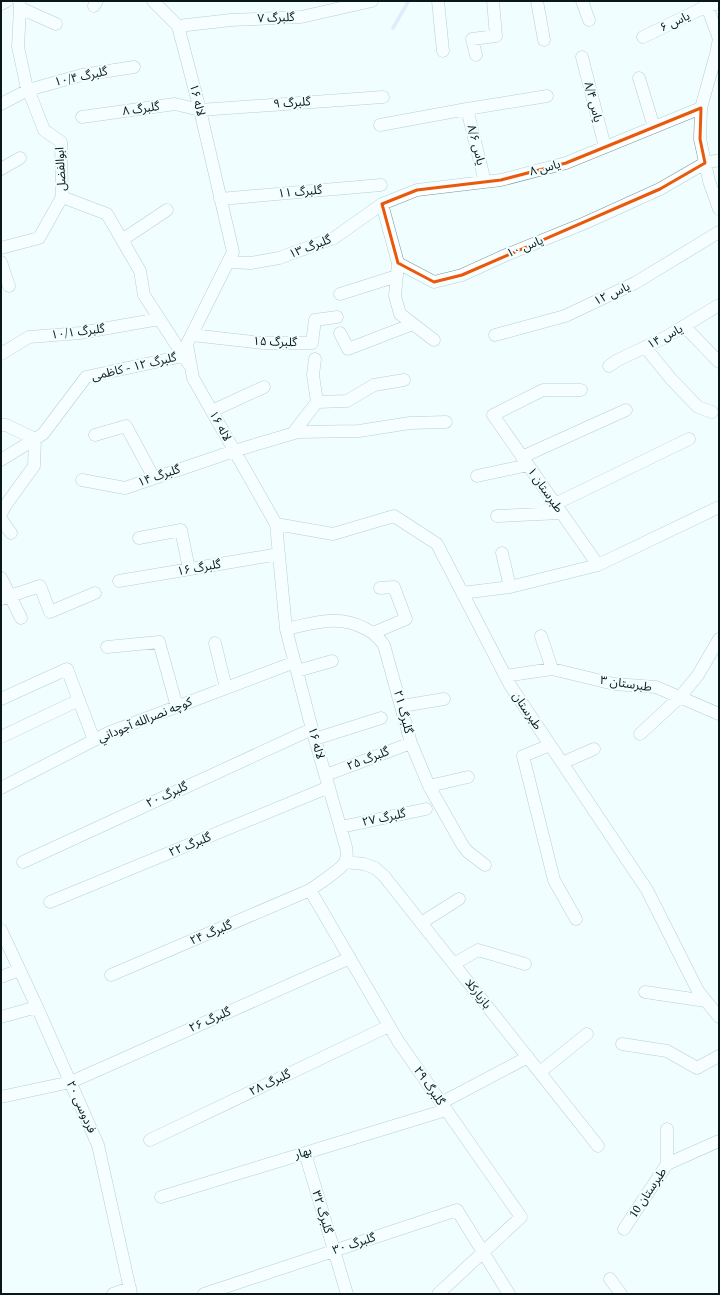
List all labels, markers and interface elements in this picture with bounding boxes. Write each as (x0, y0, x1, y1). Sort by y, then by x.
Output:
street label: یاس ۶ (657, 7, 693, 37)
street label: گلبرگ ۷ (257, 8, 296, 28)
street label: گلبرگ ۱۰/۴ (53, 62, 110, 92)
street label: یاس ۸/۴ (579, 80, 607, 124)
street label: لاله ۱۶ (184, 82, 210, 118)
street label: گلبرگ ۹ (273, 92, 312, 114)
street label: گلبرگ ۸ (121, 97, 162, 121)
street label: یاس ۸/۶ (462, 123, 490, 167)
street label: ابوالفضل (50, 146, 72, 191)
street label: یاس ۸ (527, 155, 563, 181)
street label: گلبرگ ۱۱ (277, 181, 324, 203)
street label: گلبرگ ۱۳ (286, 230, 335, 264)
street label: یاس ۱۰ (504, 231, 546, 263)
street label: یاس ۱۲ (591, 277, 633, 311)
street label: گلبرگ ۱۰/۱ (50, 319, 107, 345)
street label: یاس ۱۴ (644, 320, 686, 354)
street label: گلبرگ ۱۵ (253, 332, 298, 352)
street label: گلبرگ ۱۲ - کاظمی (89, 348, 180, 386)
street label: لاله ۱۶ (204, 407, 236, 445)
street label: گلبرگ ۱۴ (135, 459, 184, 492)
street label: طبرستان ۱ (522, 463, 568, 517)
street label: گلبرگ ۱۶ (176, 555, 223, 581)
street label: طبرستان ۳ (599, 671, 653, 697)
street label: گلبرگ ۲۱ (388, 688, 418, 737)
street label: طبرستان (507, 688, 547, 734)
street label: كوچه نصرالله آجوداني (95, 692, 196, 748)
street label: لاله ۱۶ (302, 725, 330, 761)
street label: گلبرگ ۲۵ (344, 742, 393, 776)
street label: گلبرگ ۲۰ (143, 777, 192, 813)
street label: گلبرگ ۲۷ (360, 804, 409, 832)
street label: گلبرگ ۲۲ (166, 828, 215, 862)
street label: گلبرگ ۲۴ (187, 915, 236, 950)
street label: بازیارکلا (460, 975, 496, 1013)
street label: گلبرگ ۲۶ (186, 1002, 235, 1038)
street label: گلبرگ ۲۹ (409, 1062, 450, 1110)
street label: گلبرگ ۲۸ (246, 1064, 295, 1101)
street label: فردوسی ۲۰ (61, 1078, 101, 1136)
street label: بهار (291, 1141, 314, 1165)
street label: طبرستان 10 (624, 1164, 672, 1222)
street label: گلبرگ ۳۲ (306, 1188, 338, 1237)
street label: گلبرگ ۳۰ (330, 1228, 379, 1260)

